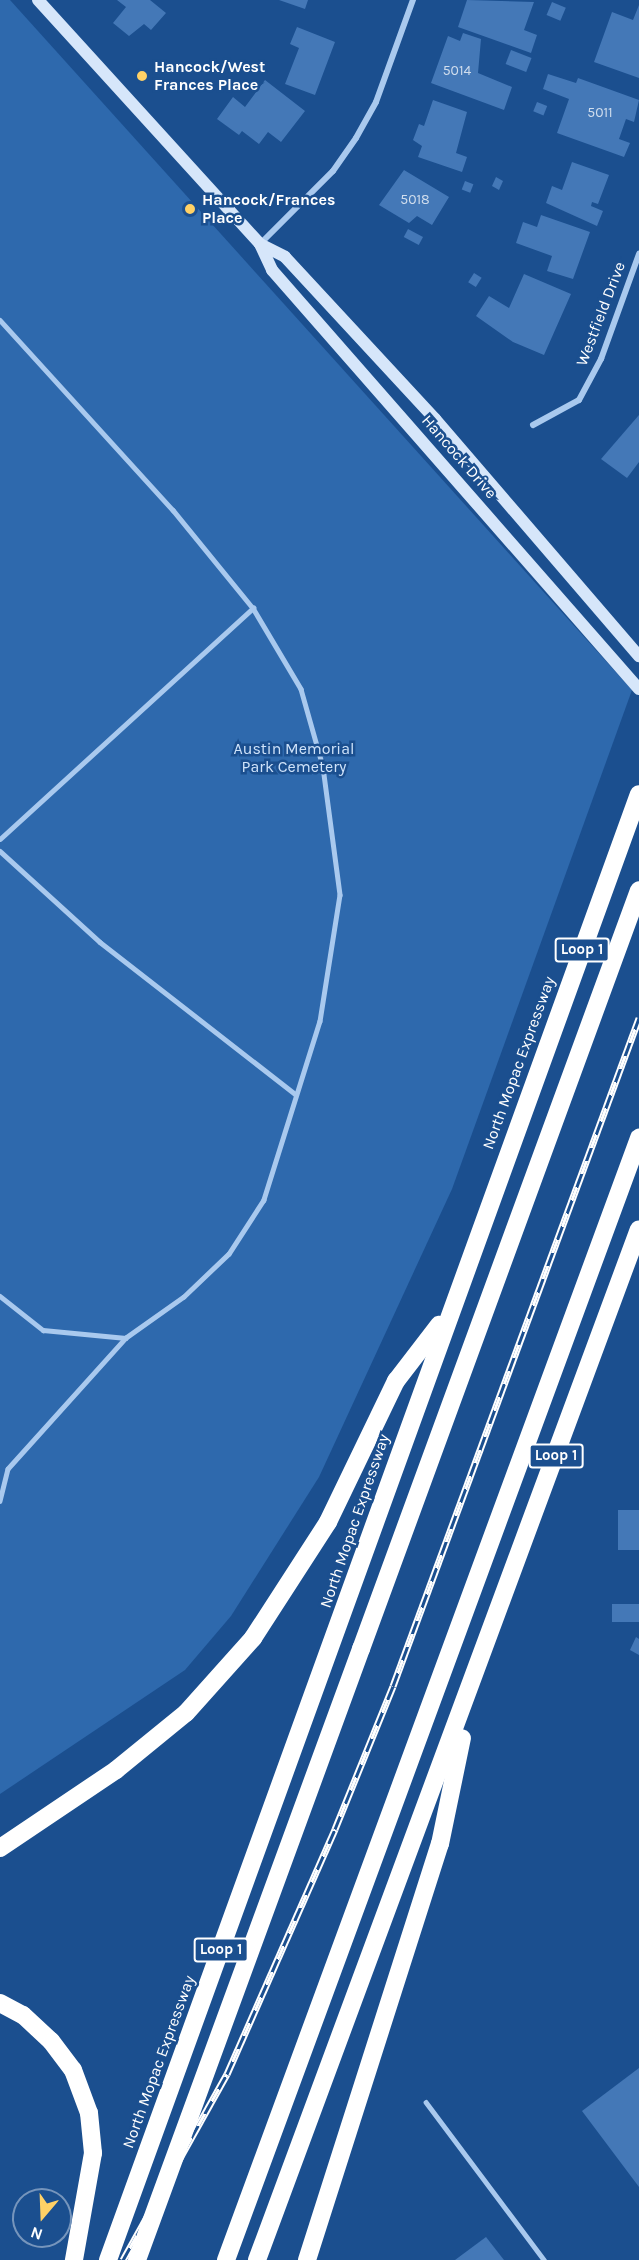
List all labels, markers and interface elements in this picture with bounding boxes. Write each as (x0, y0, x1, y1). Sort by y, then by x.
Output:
place label: Hancock/West Frances Place (154, 57, 265, 95)
house number: 5014 (443, 63, 471, 79)
marker: Hancock/West Frances Place (135, 69, 149, 83)
house number: 5011 (587, 105, 613, 121)
place label: Hancock/Frances Place (202, 190, 335, 228)
house number: 5018 (400, 192, 430, 208)
marker: Hancock/Frances Place (183, 202, 197, 216)
street label: Westfield Drive (572, 259, 630, 369)
street label: Hancock Drive (417, 411, 501, 503)
park label: Austin Memorial Park Cemetery (234, 739, 354, 777)
road number: Loop 1 (554, 938, 610, 962)
street label: North Mopac Expressway (479, 974, 559, 1152)
street label: North Mopac Expressway (316, 1432, 394, 1610)
road number: Loop 1 (528, 1444, 584, 1468)
road number: Loop 1 (192, 1938, 250, 1962)
street label: North Mopac Expressway (119, 1973, 199, 2151)
north arrow (12, 2188, 72, 2248)
text: N (28, 2223, 45, 2244)

